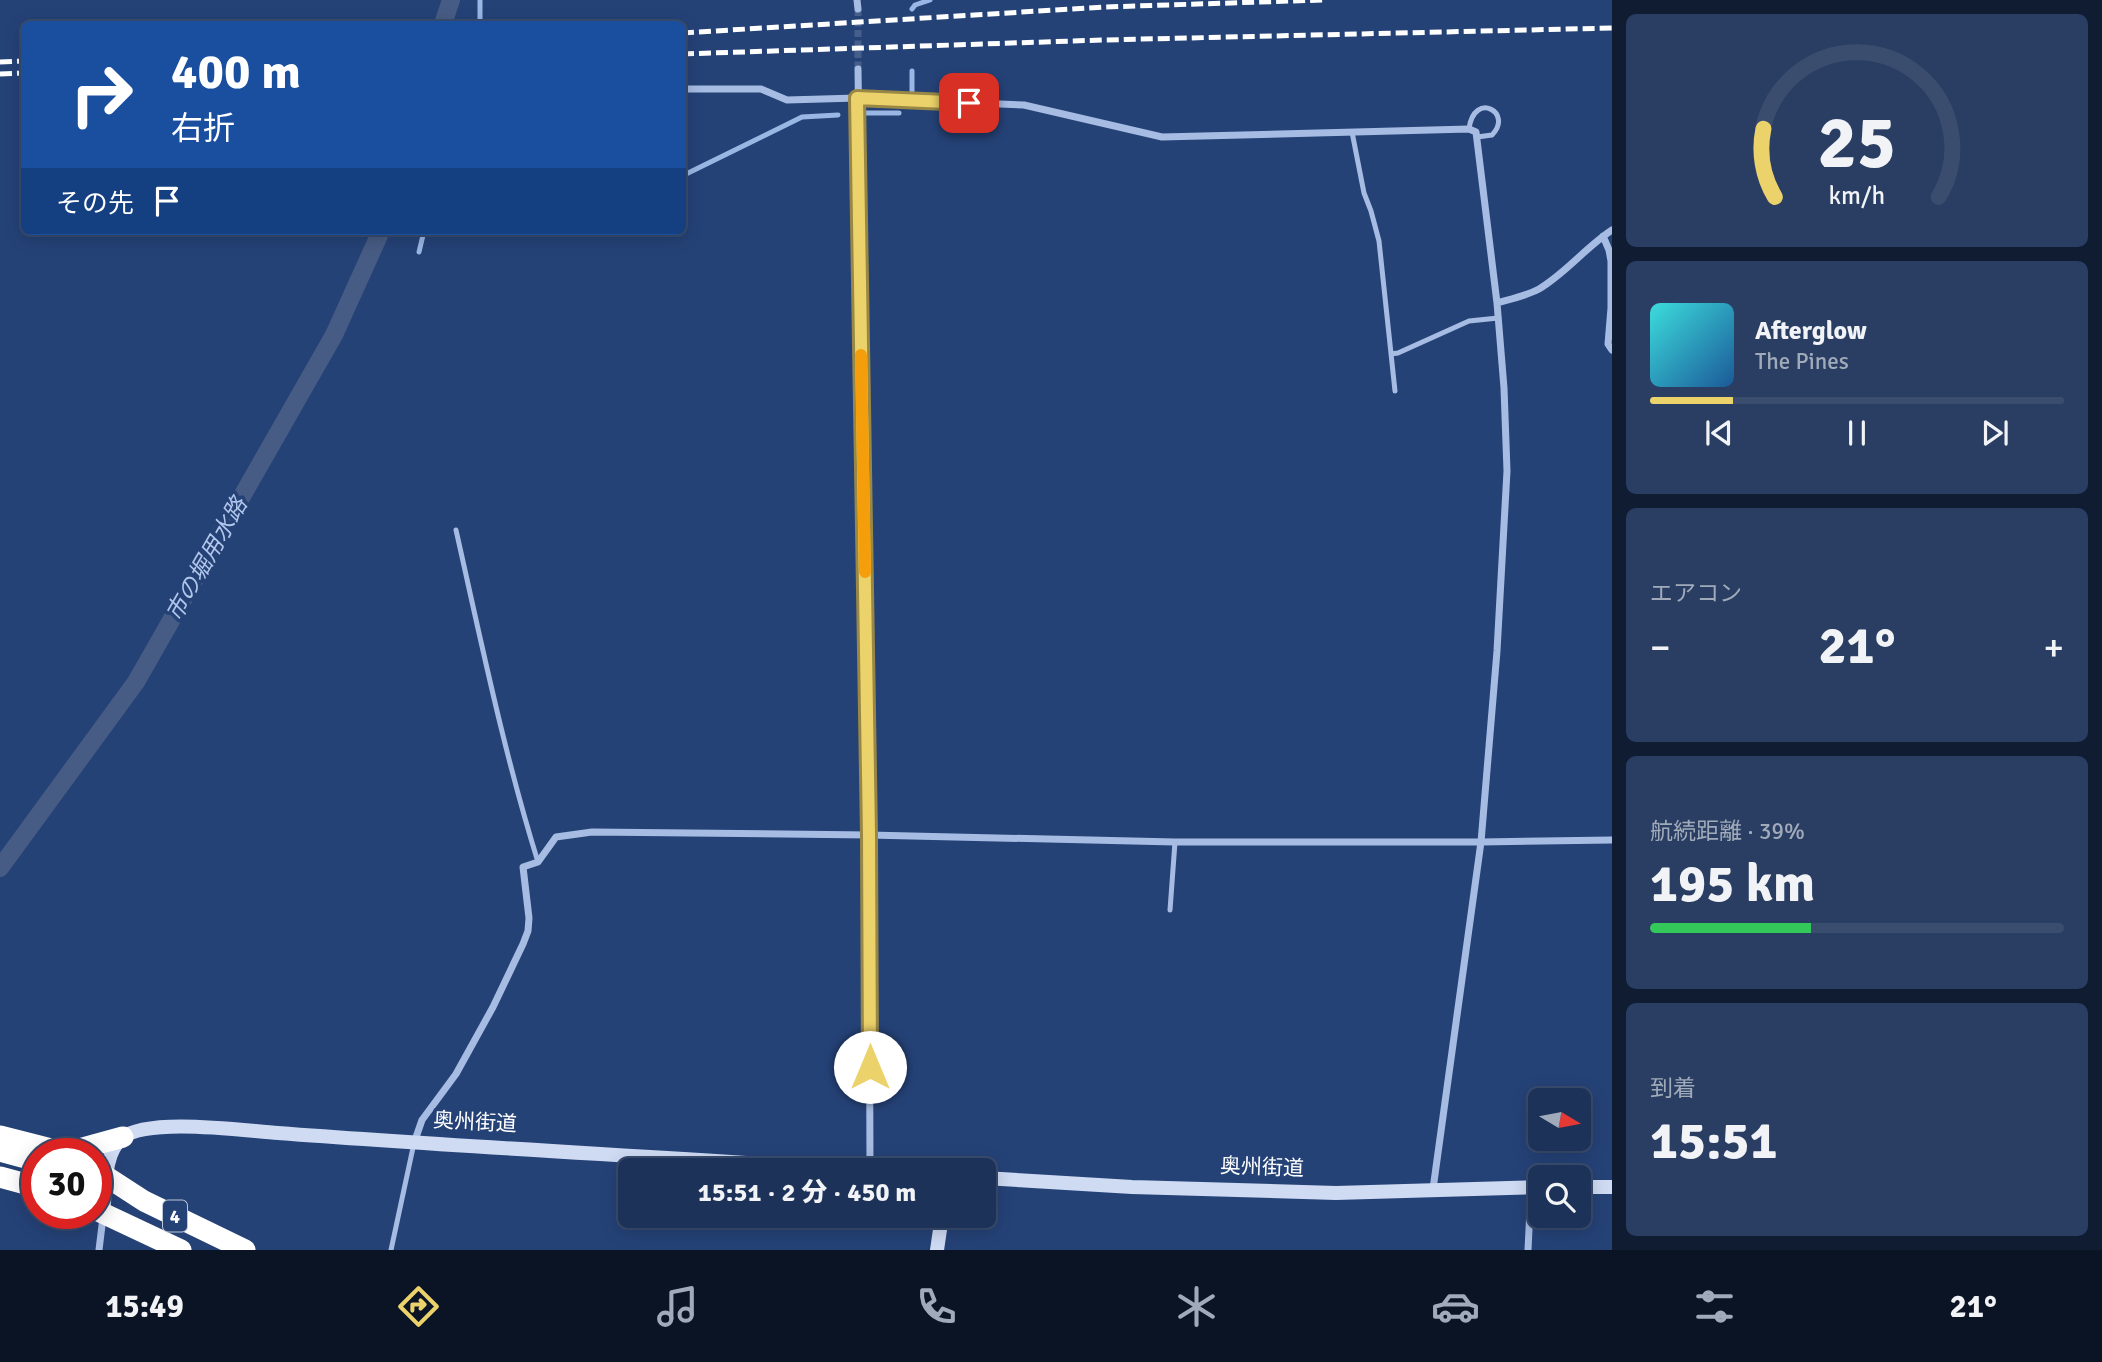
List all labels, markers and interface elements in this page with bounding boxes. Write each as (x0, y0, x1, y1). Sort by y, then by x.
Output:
text: 400 m (171, 42, 301, 102)
icon: right (56, 49, 147, 140)
pin (939, 73, 999, 133)
icon: arrive (950, 84, 988, 122)
text: 25 (1818, 99, 1896, 188)
text: 右折 (171, 109, 235, 148)
text: km/h (1829, 179, 1885, 210)
icon: arrive (148, 182, 186, 220)
text: その先 (56, 188, 134, 220)
text: Afterglow (1755, 315, 1867, 347)
text: The Pines (1755, 347, 1849, 376)
icon: previous (1700, 414, 1738, 452)
icon: pause (1838, 414, 1876, 452)
icon: next (1976, 414, 2014, 452)
water label: 市の堀用水路 (159, 491, 254, 626)
text: エアコン (1650, 579, 1742, 608)
text: 21° (1819, 614, 1895, 678)
text: − (1650, 624, 1671, 671)
text: + (2043, 624, 2064, 671)
text: 航続距離 · 39% (1650, 817, 1805, 846)
text: 195 km (1650, 852, 1815, 916)
position arrow (833, 1030, 907, 1104)
text: 到着 (1650, 1074, 1696, 1103)
north arrow (1528, 1088, 1591, 1152)
map controls (1528, 1088, 1591, 1228)
street label: 奥州街道 (432, 1107, 518, 1137)
text: 15:51 (1650, 1109, 1778, 1173)
speed limit sign: 30 (21, 1138, 112, 1229)
street label: 奥州街道 (1220, 1153, 1304, 1181)
button: search (1528, 1165, 1591, 1228)
text: 15:51 · 2 分 · 450 m (698, 1177, 916, 1209)
road number: 4 (163, 1200, 187, 1232)
icon: directions (394, 1282, 443, 1331)
icon: music (653, 1282, 702, 1331)
icon: phone (912, 1282, 961, 1331)
icon: climate (1172, 1282, 1221, 1331)
icon: car (1431, 1282, 1480, 1331)
icon: filters (1690, 1282, 1739, 1331)
text: 15:49 (105, 1287, 184, 1326)
text: 21° (1949, 1287, 1997, 1326)

